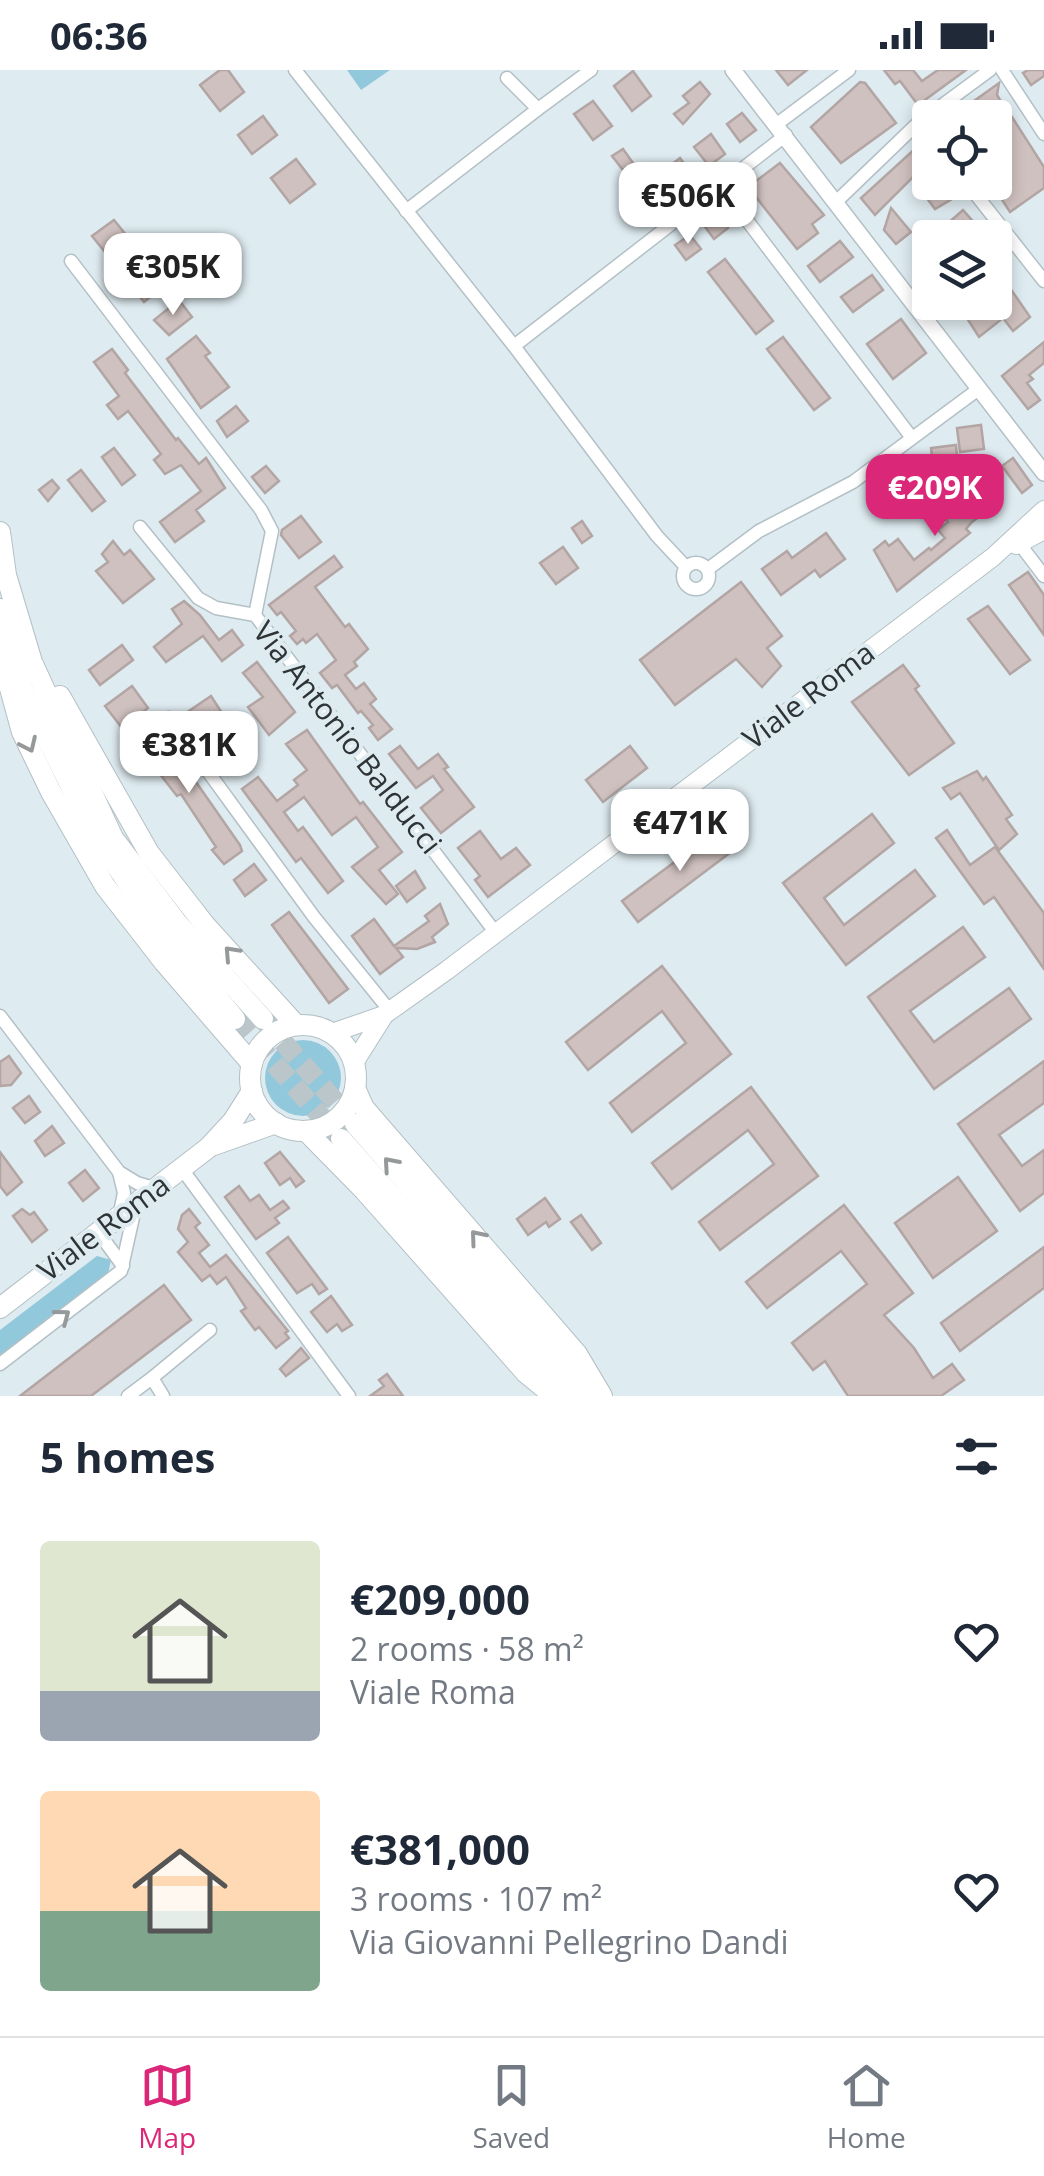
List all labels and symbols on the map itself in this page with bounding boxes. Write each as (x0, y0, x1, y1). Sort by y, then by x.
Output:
pin: €506K (618, 162, 758, 247)
pin: €305K (103, 233, 243, 318)
pin: €209K (865, 454, 1005, 539)
street label: Via Antonio Balducci (244, 612, 452, 862)
street label: Viale Roma (734, 632, 882, 758)
pin: €381K (119, 711, 259, 796)
one-way arrow (17, 735, 37, 753)
pin: €471K (610, 789, 750, 874)
one-way arrow (225, 946, 243, 965)
one-way arrow (384, 1157, 402, 1176)
street label: Viale Roma (29, 1164, 177, 1290)
one-way arrow (471, 1230, 489, 1249)
one-way arrow (52, 1310, 70, 1327)

